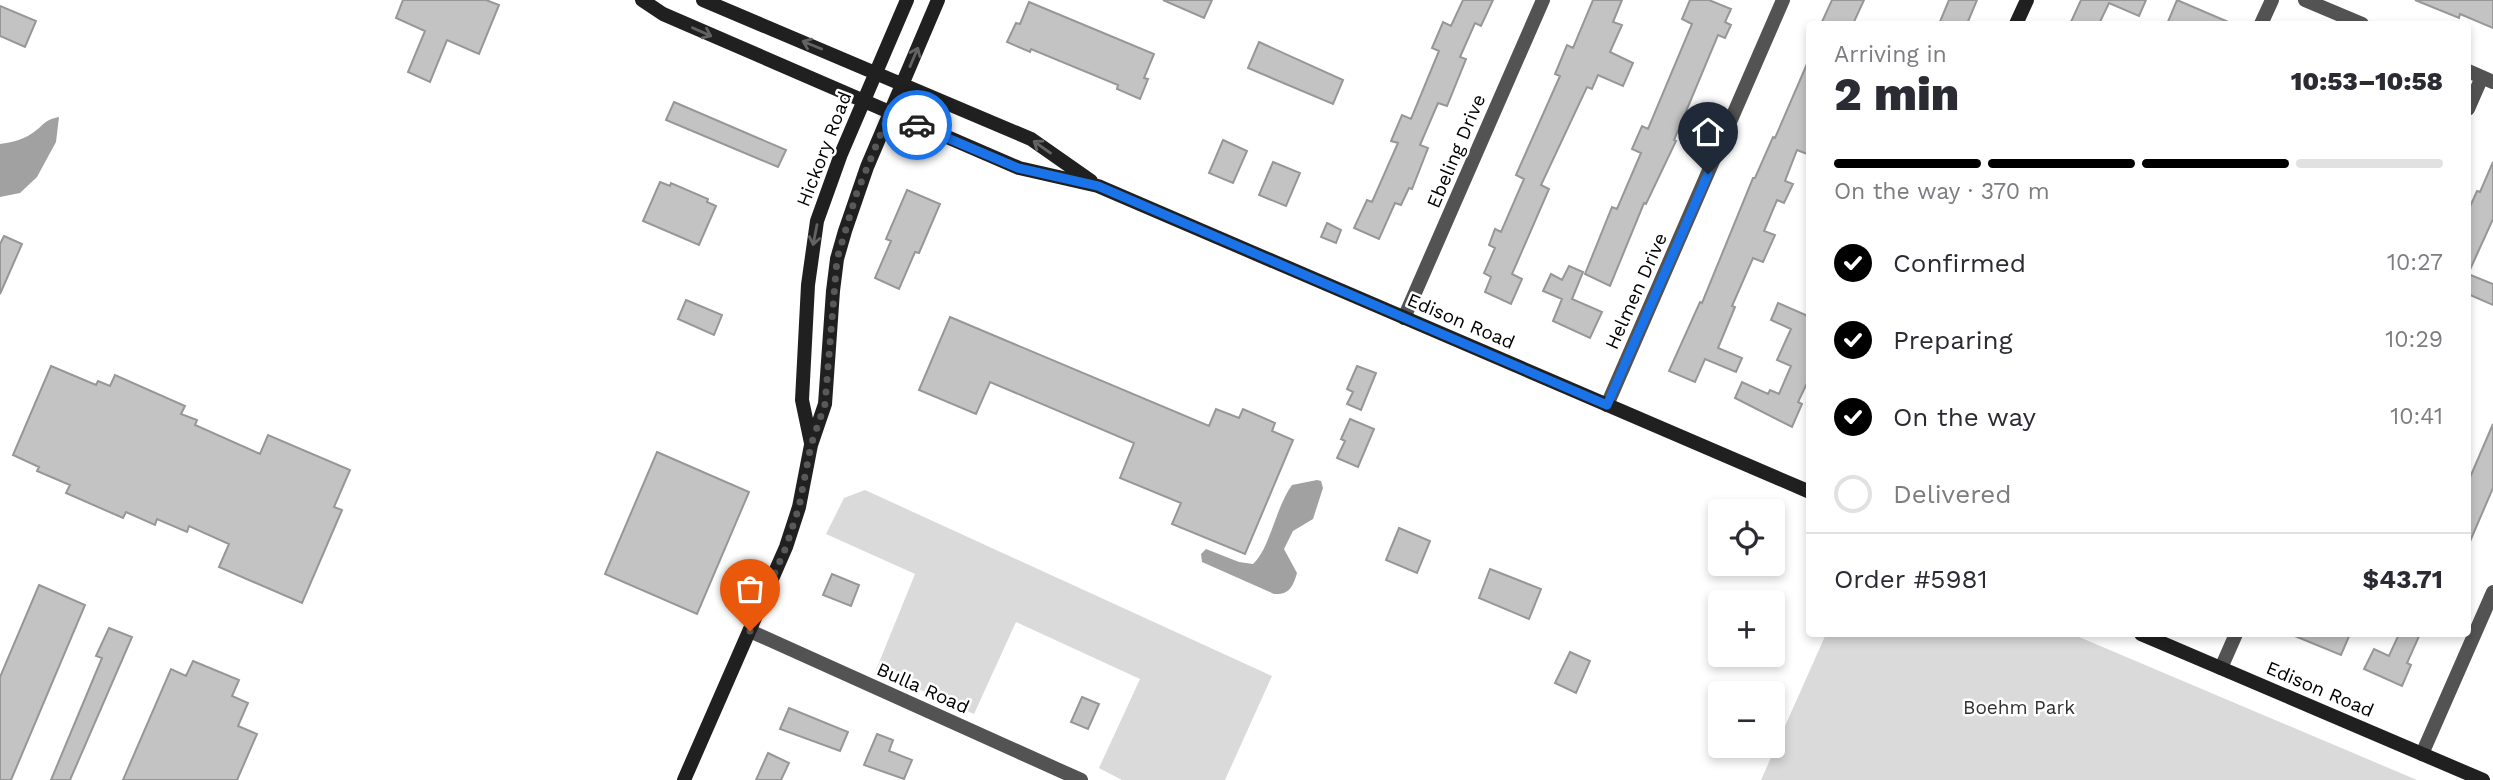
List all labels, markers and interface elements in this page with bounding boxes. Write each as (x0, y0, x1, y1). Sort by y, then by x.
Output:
one-way arrow (691, 26, 713, 39)
one-way arrow (802, 38, 823, 51)
text: Arriving in (1834, 41, 1947, 68)
one-way arrow (908, 47, 921, 68)
text: 10:53–10:58 (2291, 66, 2443, 96)
text: 2 min (1834, 67, 1959, 121)
street label: Hickory Road (792, 88, 856, 210)
courier (882, 90, 952, 160)
street label: Ebeling Drive (1422, 91, 1490, 211)
pin (1678, 102, 1738, 174)
icon: car (898, 106, 936, 144)
icon: home (1689, 113, 1727, 151)
one-way arrow (1033, 140, 1052, 154)
text: On the way · 370 m (1834, 178, 2050, 205)
one-way arrow (807, 223, 821, 246)
street label: Helmen Drive (1600, 229, 1672, 353)
icon: check (1834, 244, 1872, 282)
text: Confirmed (1893, 248, 2026, 278)
text: 10:27 (2387, 249, 2443, 276)
street label: Edison Road (1404, 288, 1518, 354)
icon: check (1834, 321, 1872, 359)
text: Preparing (1893, 325, 2013, 355)
text: 10:29 (2385, 326, 2443, 353)
icon: check (1834, 398, 1872, 436)
text: On the way (1893, 402, 2036, 432)
text: 10:41 (2390, 403, 2443, 430)
text: Delivered (1893, 479, 2012, 509)
map controls (1708, 499, 1785, 758)
button: locate (1708, 499, 1785, 576)
pin (720, 559, 780, 631)
text: Order #5981 (1834, 564, 1988, 594)
text: $43.71 (2362, 564, 2443, 594)
icon: bag (731, 570, 769, 608)
button: + (1708, 590, 1785, 667)
street label: Edison Road (2263, 656, 2377, 722)
street label: Bulla Road (873, 657, 973, 719)
button: − (1708, 681, 1785, 758)
park label: Boehm Park (1963, 696, 2075, 719)

